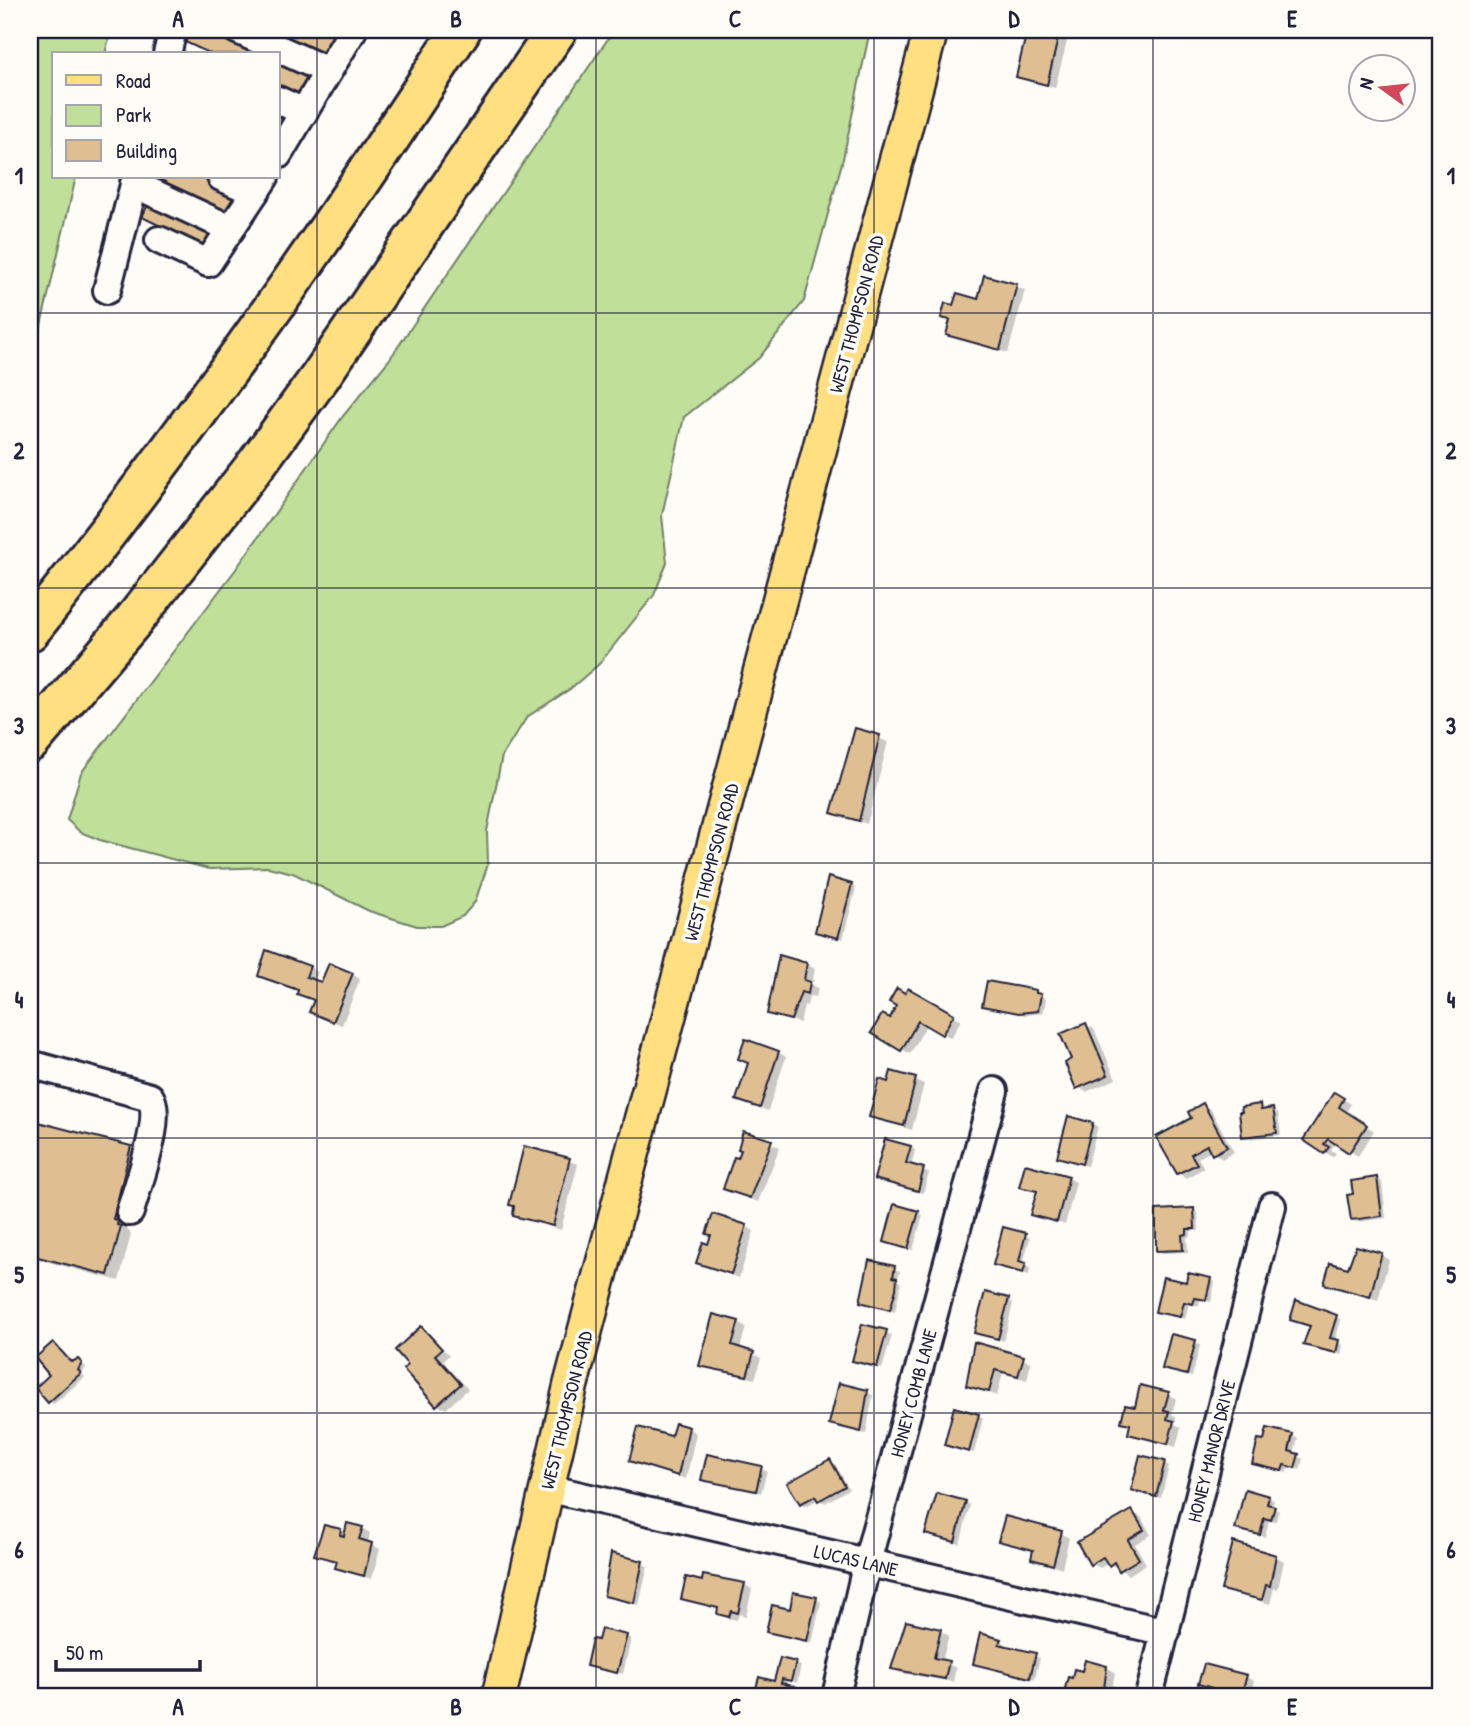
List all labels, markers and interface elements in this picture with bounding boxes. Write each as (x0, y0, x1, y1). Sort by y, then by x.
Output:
text: A (172, 3, 184, 34)
text: B (450, 3, 462, 34)
text: C (729, 3, 741, 34)
text: D (1009, 3, 1021, 34)
text: E (1287, 3, 1298, 34)
legend (52, 52, 280, 178)
north arrow (1348, 52, 1418, 122)
text: Road (116, 66, 150, 95)
text: N (1352, 75, 1379, 92)
text: Park (116, 100, 151, 129)
text: Building (116, 136, 177, 165)
text: 1 (15, 160, 23, 191)
text: 1 (1447, 160, 1455, 191)
street label: WEST THOMPSON ROAD (822, 232, 890, 396)
text: 2 (14, 435, 25, 466)
text: 2 (1446, 435, 1457, 466)
text: 3 (14, 710, 24, 741)
text: 3 (1446, 710, 1456, 741)
street label: WEST THOMPSON ROAD (677, 780, 745, 944)
text: 4 (15, 984, 24, 1015)
text: 4 (1447, 984, 1456, 1015)
text: 5 (14, 1259, 24, 1290)
text: 5 (1446, 1259, 1456, 1290)
street label: HONEY COMB LANE (883, 1325, 943, 1460)
street label: WEST THOMPSON ROAD (534, 1328, 598, 1492)
street label: HONEY MANOR DRIVE (1181, 1376, 1241, 1525)
text: 6 (14, 1534, 24, 1565)
text: 6 (1446, 1534, 1456, 1565)
street label: LUCAS LANE (812, 1538, 901, 1582)
scale bar (56, 1628, 200, 1672)
text: 50 m (66, 1638, 103, 1667)
text: A (172, 1691, 184, 1722)
text: B (450, 1691, 462, 1722)
text: C (729, 1691, 741, 1722)
text: D (1009, 1691, 1021, 1722)
text: E (1287, 1691, 1298, 1722)

